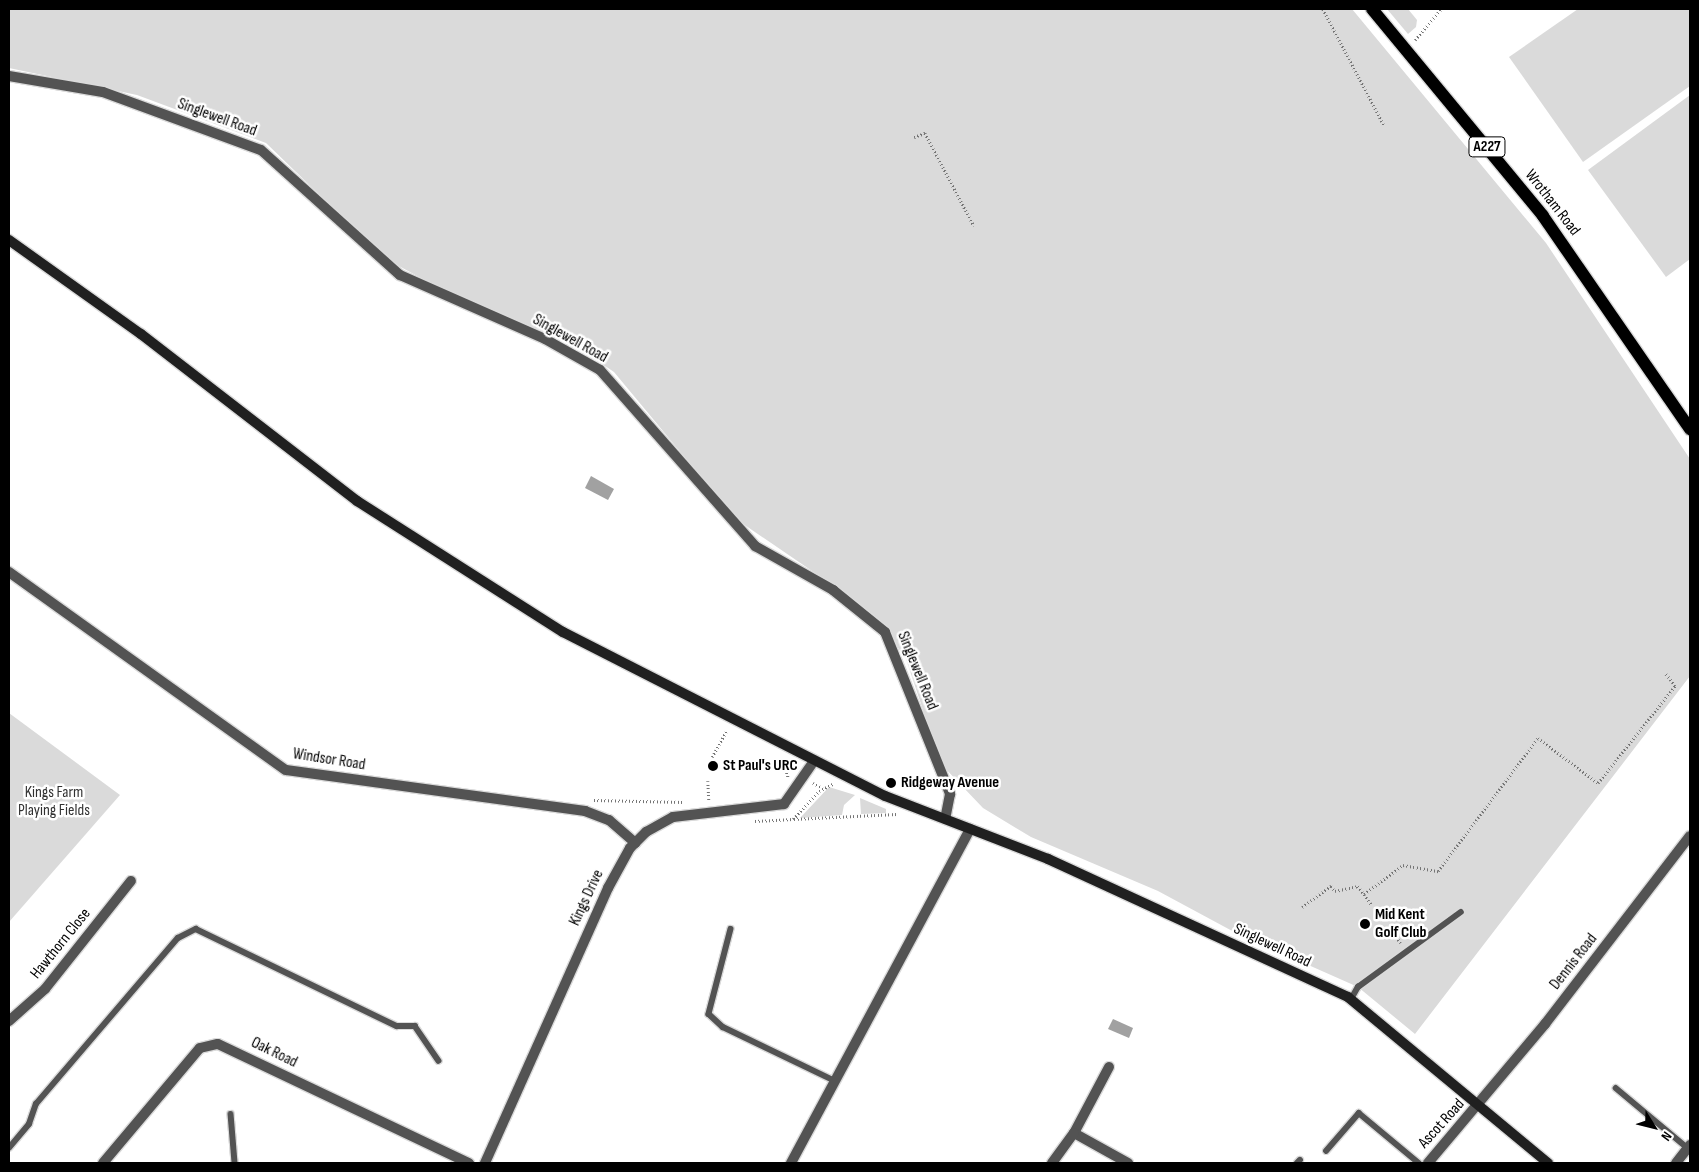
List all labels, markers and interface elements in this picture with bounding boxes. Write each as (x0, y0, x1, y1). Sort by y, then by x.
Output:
street label: Singlewell Road (175, 95, 259, 141)
road number: A227 (1468, 134, 1506, 160)
street label: Wrotham Road (1520, 166, 1584, 240)
street label: Singlewell Road (529, 311, 611, 367)
street label: Singlewell Road (893, 629, 941, 713)
street label: Windsor Road (291, 745, 367, 775)
place label: St Paul's URC (723, 756, 798, 776)
marker: St Paul's URC (707, 760, 719, 772)
place label: Ridgeway Avenue (901, 773, 999, 793)
marker: Ridgeway Avenue (885, 777, 897, 789)
park label: Kings Farm Playing Fields (18, 783, 90, 821)
street label: Kings Drive (566, 867, 608, 929)
street label: Hawthorn Close (27, 905, 95, 983)
place label: Mid Kent Golf Club (1375, 905, 1427, 943)
marker: Mid Kent Golf Club (1359, 918, 1371, 930)
street label: Singlewell Road (1230, 920, 1314, 972)
street label: Dennis Road (1546, 930, 1602, 994)
street label: Oak Road (248, 1034, 300, 1072)
street label: Ascot Road (1415, 1095, 1469, 1153)
north arrow (1629, 1102, 1679, 1152)
text: N (1657, 1128, 1676, 1144)

